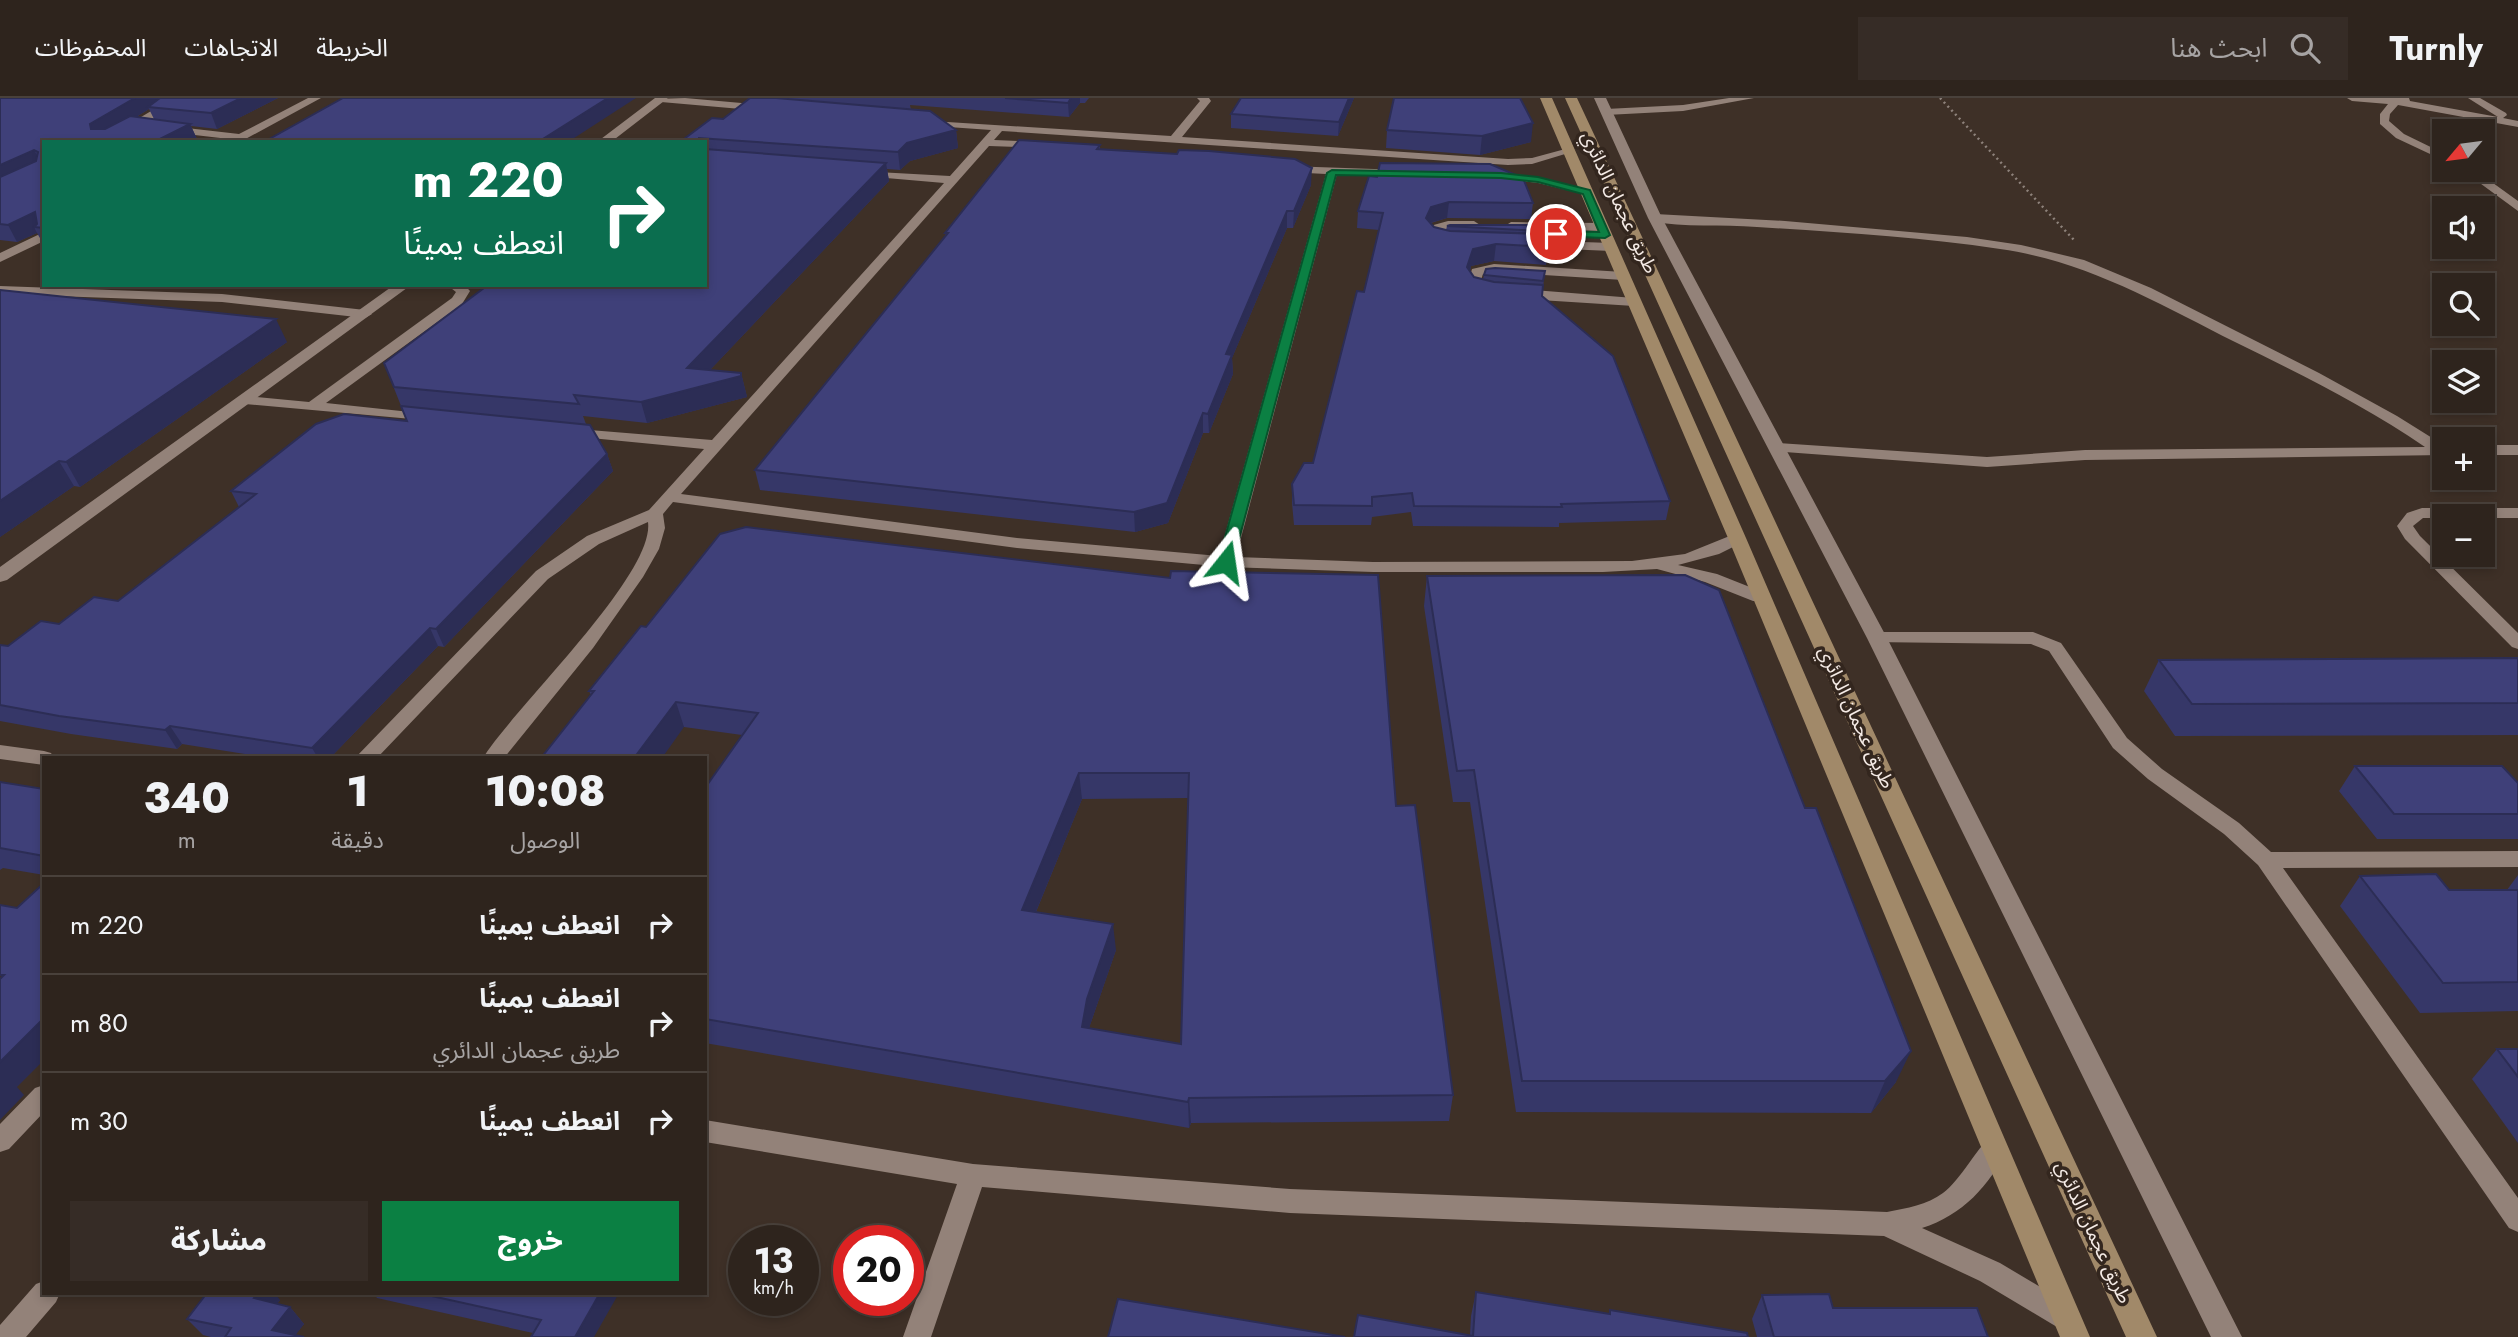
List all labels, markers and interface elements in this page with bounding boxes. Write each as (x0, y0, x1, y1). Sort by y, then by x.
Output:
search box (1858, 17, 2348, 80)
text: Turnly (2390, 25, 2483, 72)
text: ابحث هنا (2170, 29, 2268, 67)
icon: search (2286, 29, 2324, 67)
text: المحفوظات (35, 30, 146, 65)
text: الاتجاهات (184, 30, 278, 65)
text: الخريطة (316, 30, 388, 65)
north arrow (2432, 119, 2496, 182)
map controls (2432, 119, 2495, 567)
street label: طريق عجمان الدائري (1573, 126, 1665, 279)
text: 220 m (412, 145, 564, 215)
icon: right (588, 168, 679, 259)
button: sound (2432, 196, 2495, 259)
pin (1526, 204, 1586, 264)
icon: arrive (1537, 215, 1575, 253)
text: انعطف يمينًا (403, 220, 564, 266)
button: search (2432, 273, 2495, 336)
button: layers (2432, 350, 2495, 413)
button: + (2432, 427, 2495, 490)
button: − (2432, 504, 2495, 567)
position arrow (1189, 525, 1263, 599)
street label: طريق عجمان الدائري (1810, 641, 1902, 794)
text: 1 (346, 761, 369, 822)
text: 10:08 (485, 761, 606, 822)
text: 340 (143, 768, 230, 829)
text: m (178, 823, 196, 857)
text: دقيقة (331, 823, 384, 857)
text: الوصول (510, 823, 580, 857)
text: 220 m (70, 906, 143, 944)
text: انعطف يمينًا (479, 906, 620, 944)
icon: right (641, 906, 679, 944)
text: انعطف يمينًا (479, 979, 620, 1017)
text: 80 m (70, 1004, 128, 1042)
icon: right (641, 1004, 679, 1042)
text: طريق عجمان الدائري (433, 1033, 620, 1067)
text: 30 m (70, 1102, 128, 1140)
text: انعطف يمينًا (479, 1102, 620, 1140)
icon: right (641, 1102, 679, 1140)
street label: طريق عجمان الدائري (2047, 1156, 2139, 1309)
button: مشاركة (70, 1201, 368, 1281)
button: خروج (382, 1201, 679, 1281)
speed limit sign: 20 (833, 1225, 924, 1316)
text: 13 (754, 1236, 793, 1286)
text: km/h (753, 1275, 794, 1301)

